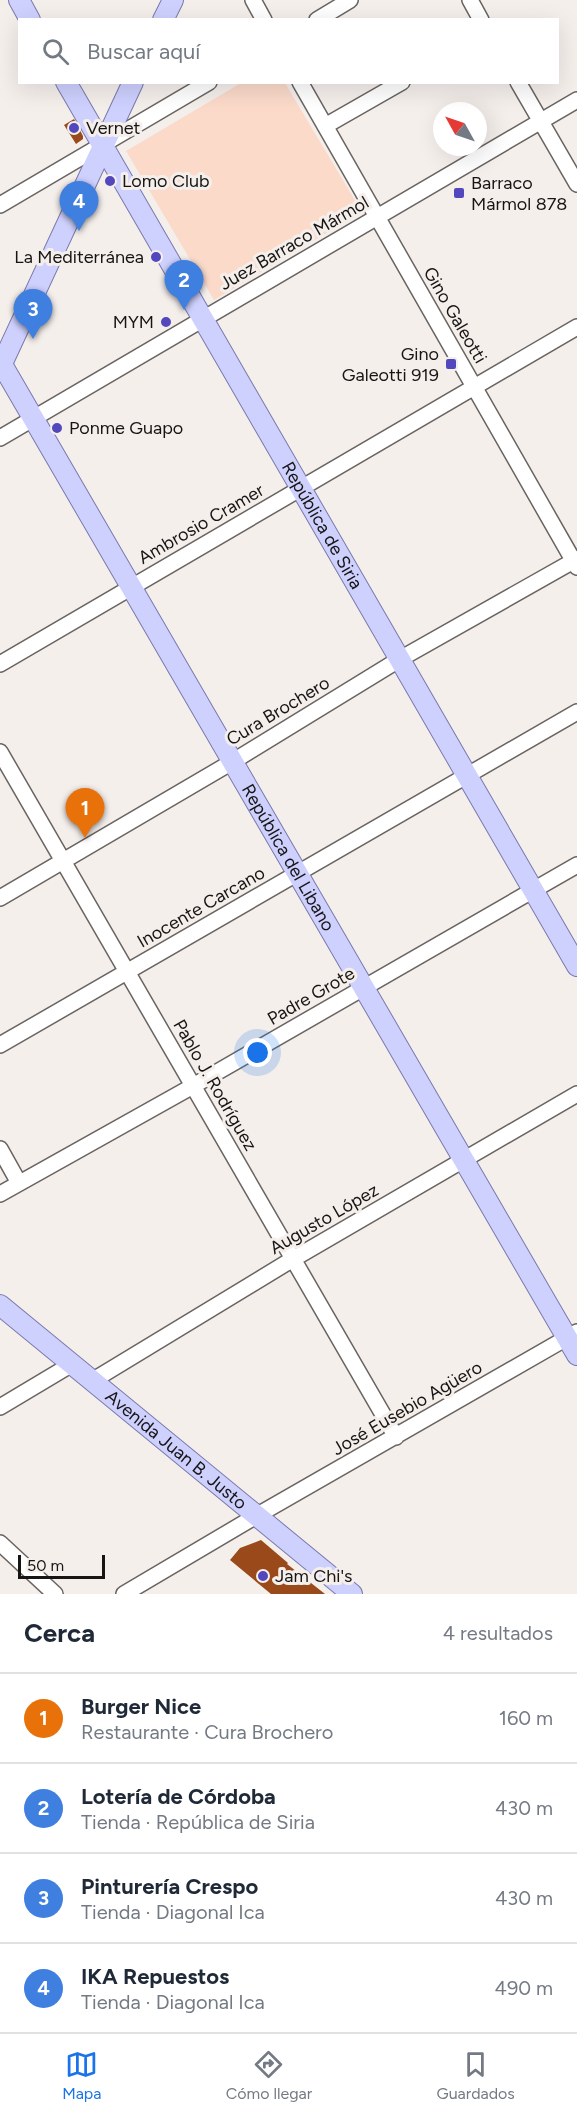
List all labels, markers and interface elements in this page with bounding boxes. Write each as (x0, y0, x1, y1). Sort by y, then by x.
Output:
search box (18, 18, 559, 84)
icon: search (39, 35, 72, 68)
text: Buscar aquí (87, 38, 200, 65)
north arrow (433, 102, 487, 156)
place label: Vernet (86, 117, 141, 139)
marker: Vernet (67, 121, 81, 135)
place label: Lomo Club (122, 170, 210, 192)
place label: Barraco Mármol 878 (471, 172, 567, 215)
marker: Lomo Club (103, 174, 117, 188)
pin: 4 (60, 182, 98, 231)
marker: Barraco Mármol 878 (452, 186, 466, 200)
street label: Juez Barraco Mármol (215, 191, 373, 295)
place label: La Mediterránea (14, 246, 144, 268)
marker: La Mediterránea (149, 250, 163, 264)
pin: 2 (164, 260, 204, 310)
street label: Gino Galeotti (419, 263, 491, 367)
pin: 3 (14, 290, 52, 339)
place label: MYM (113, 311, 154, 333)
marker: MYM (159, 315, 173, 329)
place label: Gino Galeotti 919 (342, 343, 439, 386)
marker: Gino Galeotti 919 (444, 357, 458, 371)
place label: Ponme Guapo (69, 417, 183, 439)
marker: Ponme Guapo (50, 421, 64, 435)
street label: República de Siria (277, 458, 368, 593)
street label: Ambrosio Cramer (134, 479, 268, 569)
street label: Cura Brochero (222, 672, 334, 750)
street label: República del Libano (237, 780, 339, 935)
pin: 1 (66, 788, 104, 838)
street label: Inocente Carcano (133, 862, 269, 952)
street label: Padre Grote (263, 962, 359, 1030)
street label: Pablo J. Rodríguez (168, 1015, 262, 1155)
your location (243, 1038, 272, 1067)
street label: Augusto López (266, 1179, 382, 1259)
street label: José Eusebio Agüero (328, 1356, 486, 1460)
street label: Avenida Juan B. Justo (101, 1385, 251, 1514)
scale bar (18, 1552, 105, 1580)
text: 50 m (27, 1556, 64, 1575)
place label: Jam Chi's (275, 1565, 352, 1587)
marker: Jam Chi's (256, 1569, 270, 1583)
text: Cerca (24, 1617, 95, 1649)
text: 4 resultados (443, 1621, 553, 1645)
text: Burger Nice (81, 1693, 201, 1720)
text: 1 (39, 1706, 48, 1730)
text: 160 m (499, 1706, 553, 1730)
text: Restaurante · Cura Brochero (81, 1720, 333, 1744)
text: Lotería de Córdoba (81, 1783, 276, 1810)
text: 2 (38, 1796, 49, 1820)
text: 430 m (495, 1796, 553, 1820)
text: Tienda · República de Siria (81, 1810, 315, 1834)
text: Pinturería Crespo (81, 1873, 258, 1900)
text: 3 (38, 1886, 49, 1910)
text: 430 m (495, 1886, 553, 1910)
text: Tienda · Diagonal Ica (81, 1900, 265, 1924)
text: IKA Repuestos (81, 1963, 229, 1990)
text: 4 (37, 1976, 50, 2000)
text: 490 m (494, 1976, 553, 2000)
text: Tienda · Diagonal Ica (81, 1990, 265, 2014)
tab: Mapa (62, 2048, 101, 2103)
tab: Cómo llegar (226, 2048, 312, 2103)
tab: Guardados (437, 2048, 515, 2103)

